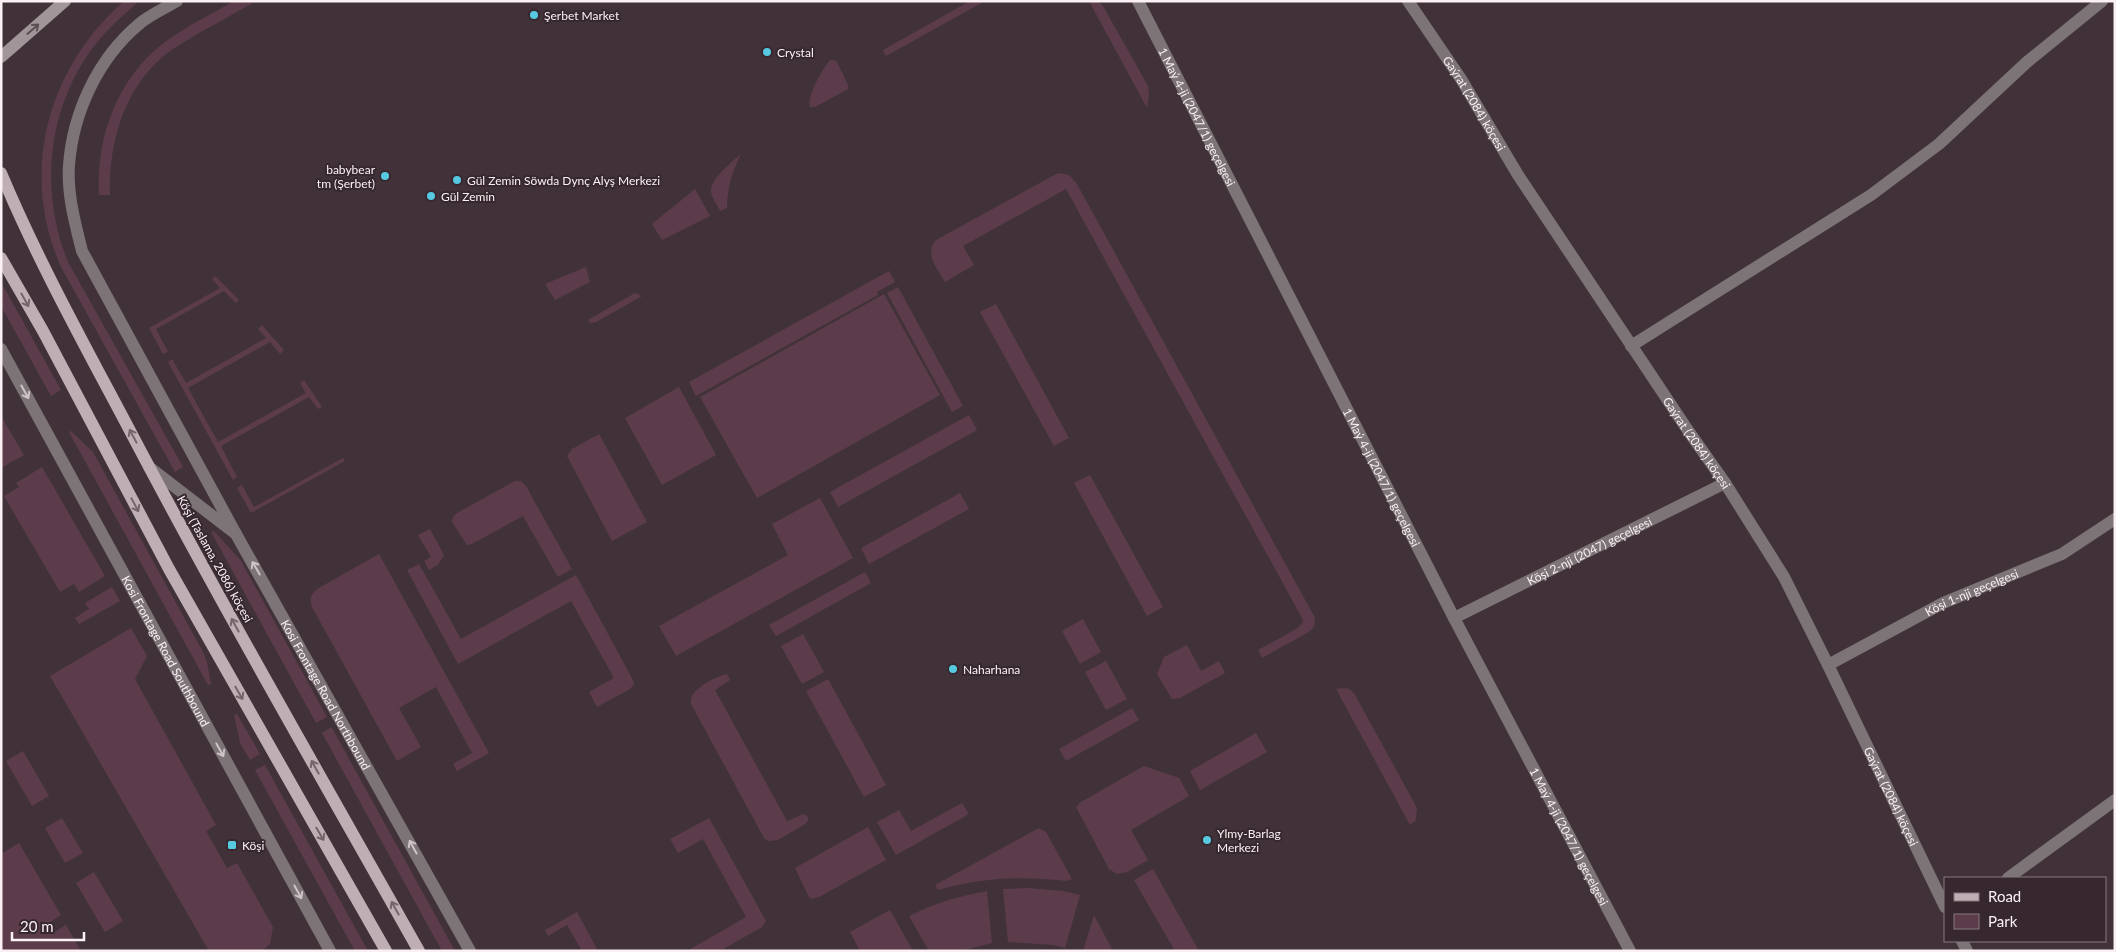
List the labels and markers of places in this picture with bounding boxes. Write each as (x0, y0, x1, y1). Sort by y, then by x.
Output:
place label: Şerbet Market (544, 8, 620, 23)
marker: Şerbet Market (528, 9, 540, 21)
place label: Crystal (777, 45, 814, 60)
marker: Crystal (761, 46, 773, 58)
place label: babybear tm (Şerbet) (317, 162, 376, 191)
marker: babybear tm (Şerbet) (379, 170, 391, 182)
place label: Gül Zemin Söwda Dynç Alyş Merkezi (467, 173, 660, 188)
marker: Gül Zemin Söwda Dynç Alyş Merkezi (451, 174, 463, 186)
place label: Gül Zemin (441, 189, 495, 204)
marker: Gül Zemin (425, 190, 437, 202)
place label: Naharhana (963, 662, 1020, 677)
marker: Naharhana (947, 663, 959, 675)
place label: Ylmy-Barlag Merkezi (1217, 826, 1281, 855)
marker: Ylmy-Barlag Merkezi (1201, 834, 1213, 846)
place label: Köşi (242, 838, 264, 853)
marker: Köşi (226, 839, 238, 851)

